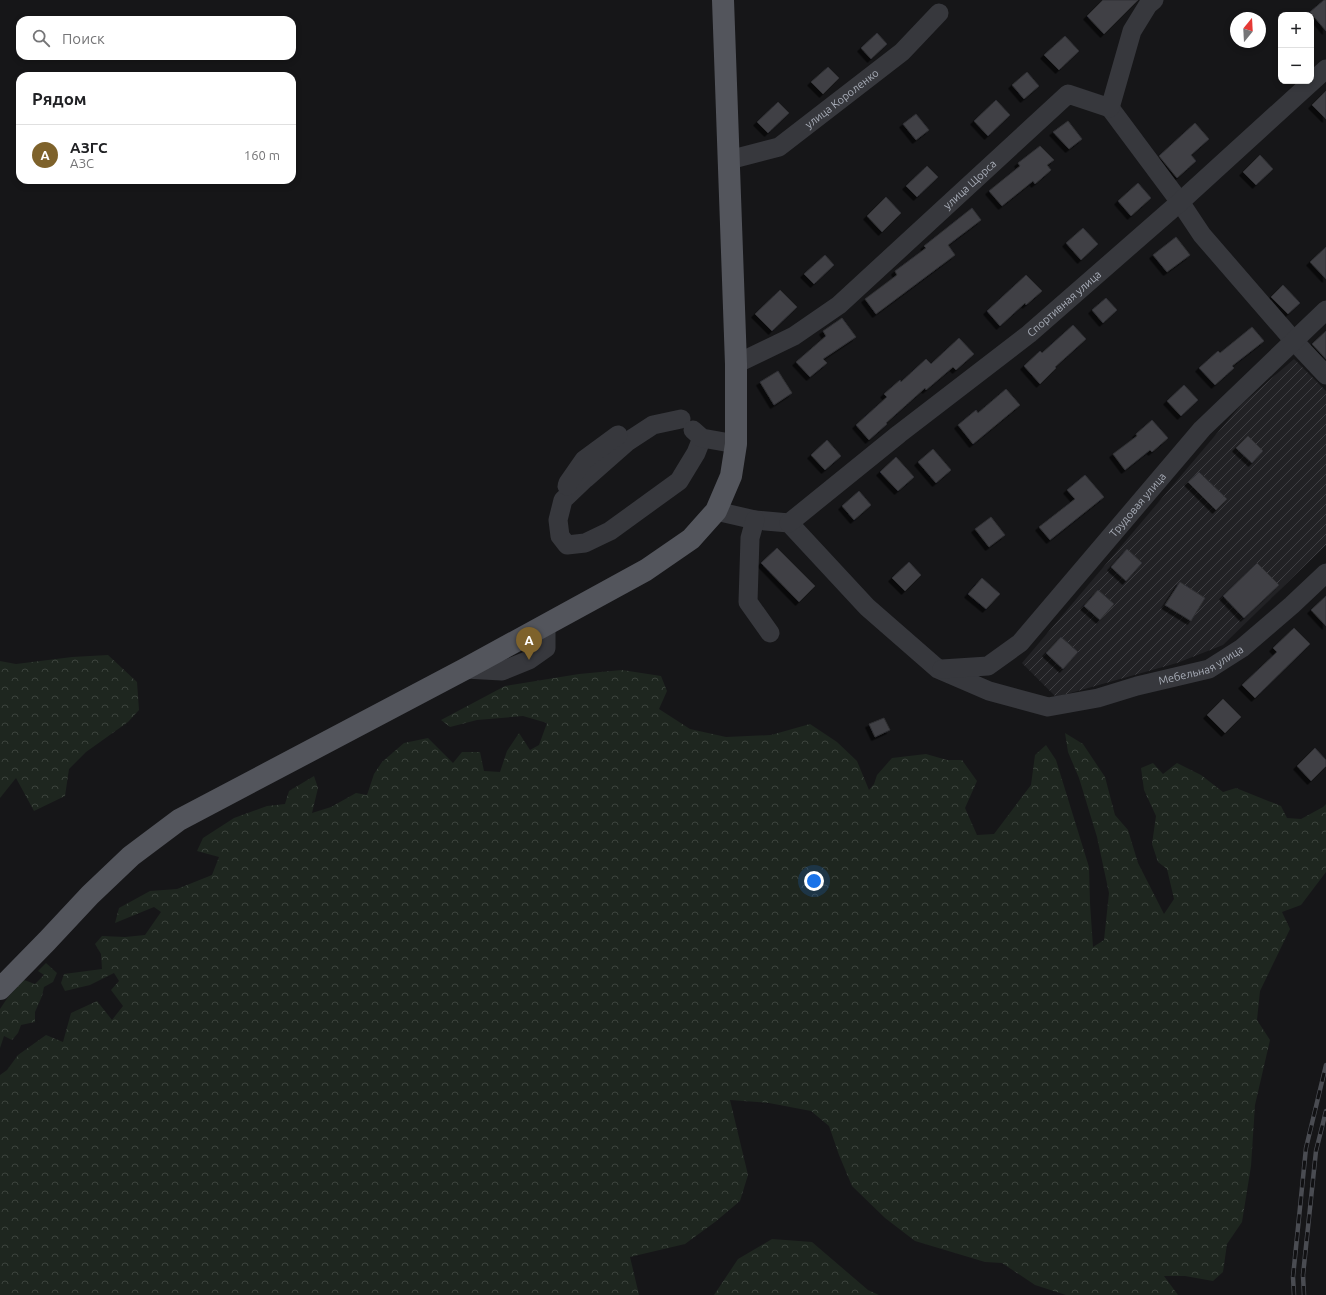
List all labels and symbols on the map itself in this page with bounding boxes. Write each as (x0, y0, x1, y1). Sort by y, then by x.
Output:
north arrow (1230, 12, 1266, 48)
street label: улица Короленко (803, 66, 881, 131)
street label: улица Щорса (941, 157, 999, 212)
street label: Спортивная улица (1025, 268, 1103, 339)
street label: Трудовая улица (1107, 470, 1168, 539)
pin: A (516, 627, 542, 660)
street label: Мебельная улица (1157, 643, 1245, 687)
your location (804, 871, 824, 891)

